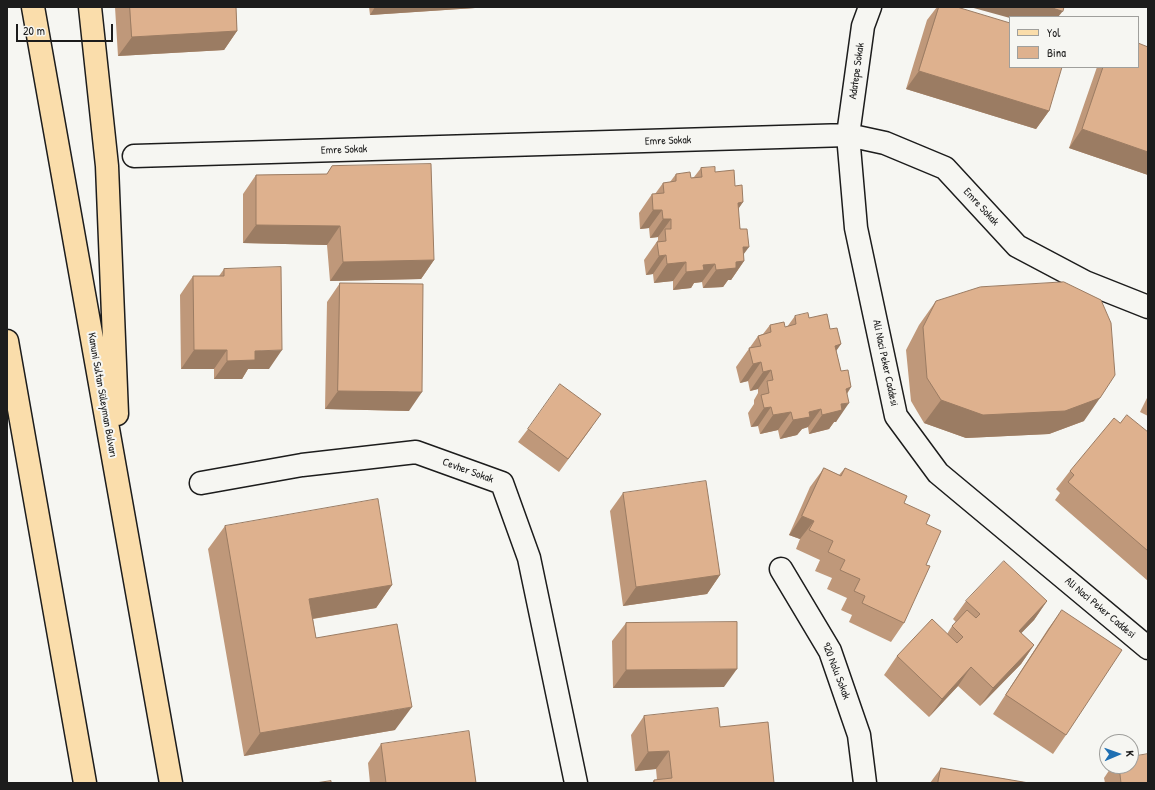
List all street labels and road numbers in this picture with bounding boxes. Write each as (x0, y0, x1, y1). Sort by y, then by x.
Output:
street label: Adatepe Sokak (847, 42, 867, 100)
street label: Emre Sokak (645, 134, 691, 148)
street label: Emre Sokak (321, 143, 367, 157)
street label: Emre Sokak (960, 186, 1002, 228)
street label: Ali Naci Peker Caddesi (869, 319, 901, 407)
street label: Kanuni Sultan Süleyman Bulvarı (85, 332, 119, 458)
street label: Cevher Sokak (441, 456, 495, 486)
street label: Ali Naci Peker Caddesi (1062, 575, 1138, 641)
street label: 920 Nolu Sokak (819, 641, 853, 701)

